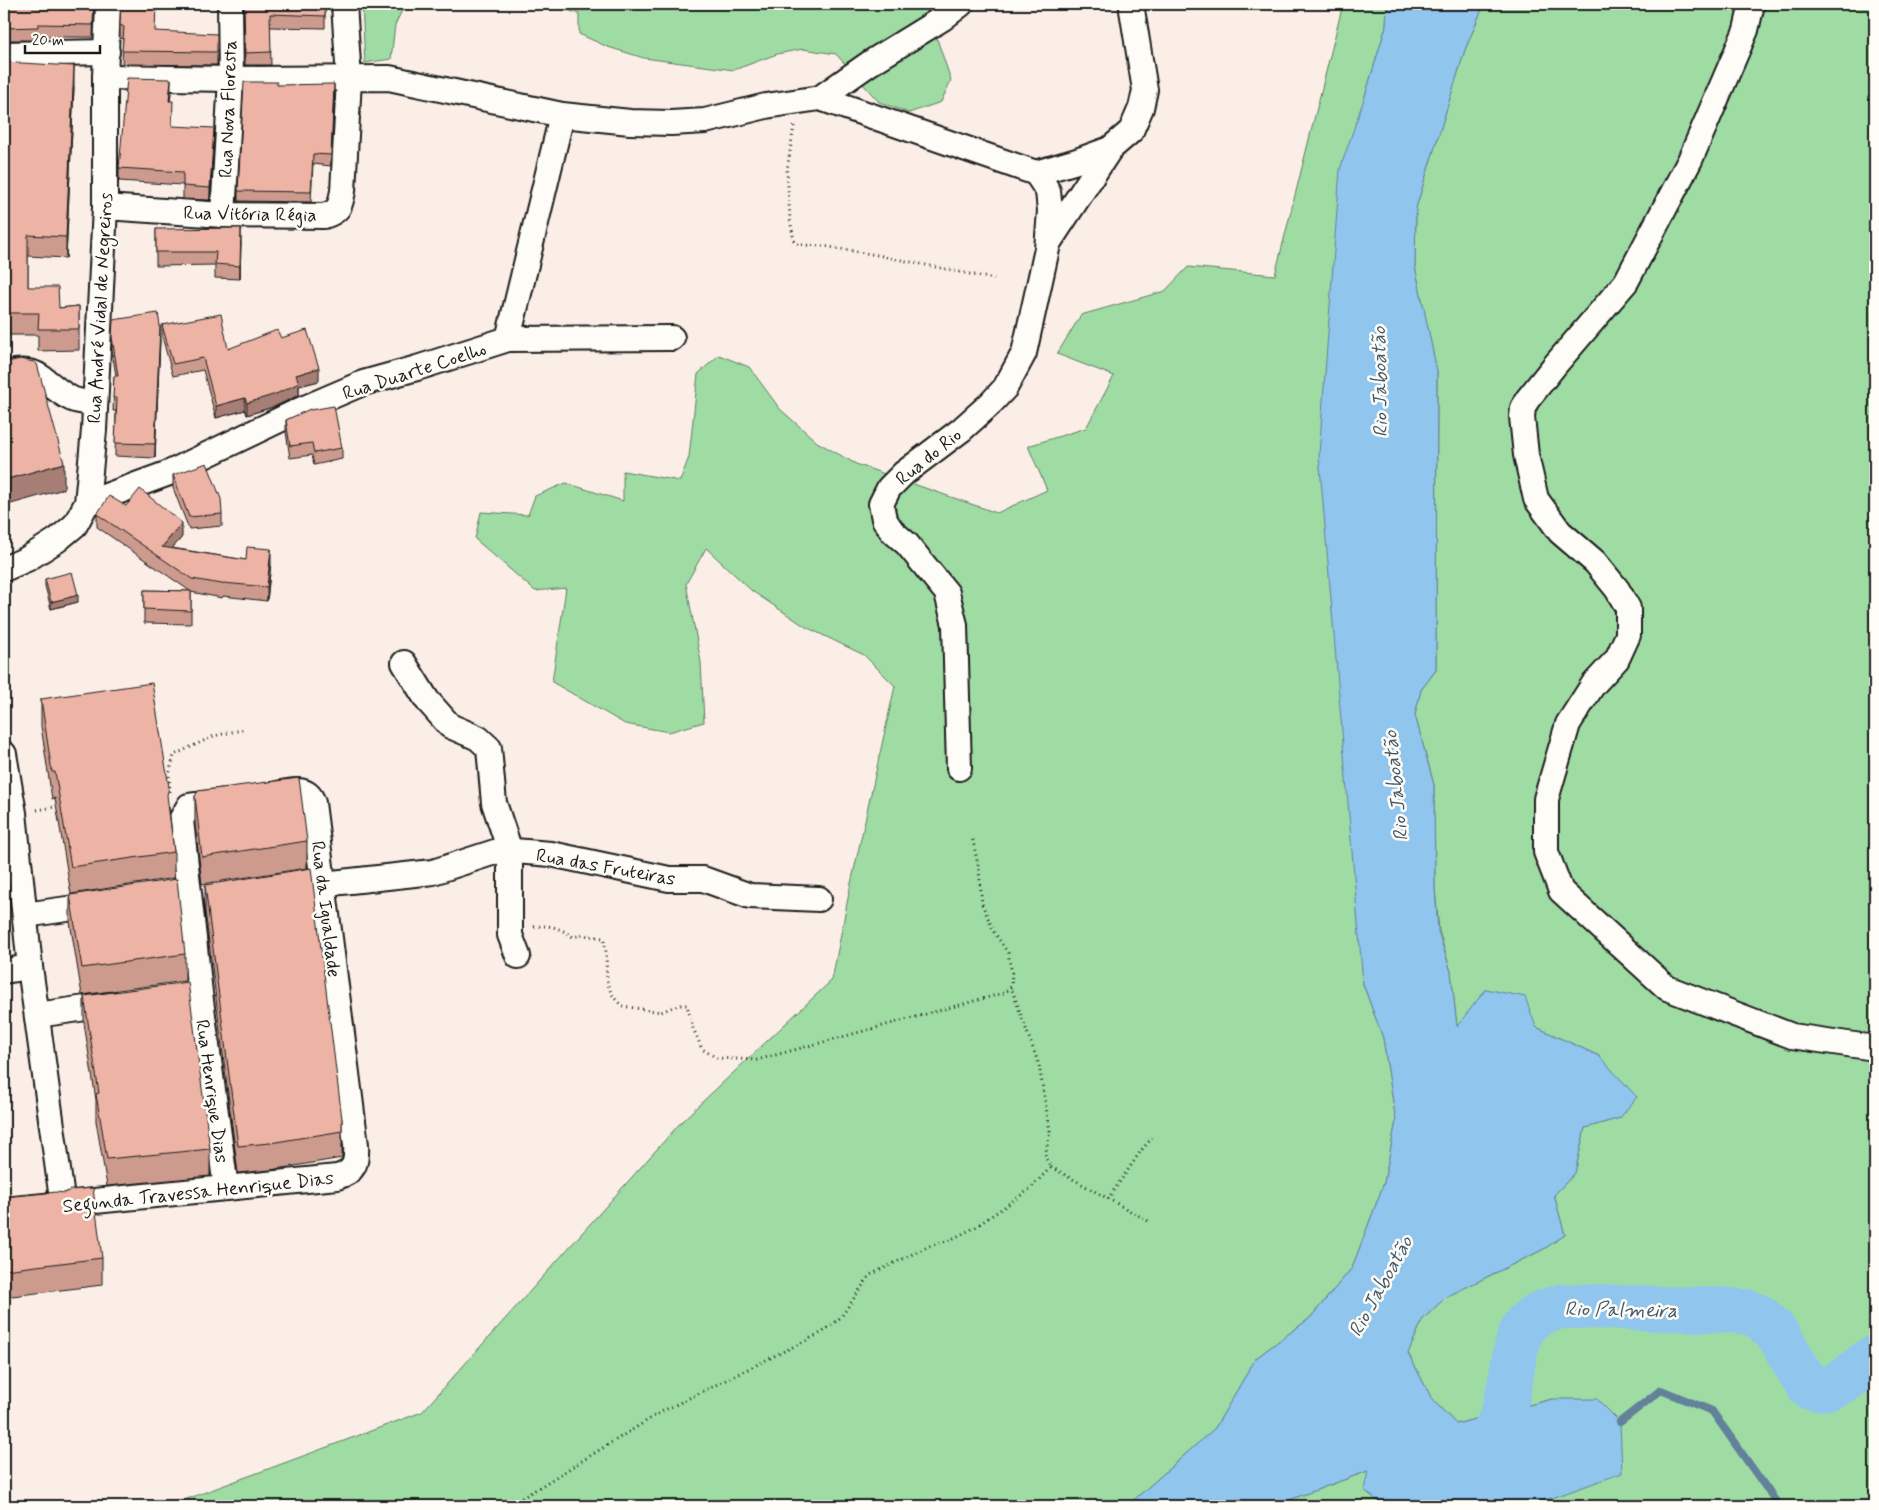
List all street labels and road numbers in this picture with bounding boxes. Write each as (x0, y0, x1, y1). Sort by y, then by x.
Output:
street label: Rua Nova Floresta (214, 40, 243, 178)
street label: Rua André Vidal de Negreiros (82, 191, 121, 424)
street label: Rua Vitória Régia (183, 201, 317, 229)
street label: Rua Duarte Coelho (339, 336, 490, 406)
street label: Rua do Rio (891, 423, 967, 491)
street label: Rua da Igualdade (304, 840, 346, 979)
street label: Rua das Fruteiras (534, 843, 677, 892)
street label: Rua Henrique Dias (189, 1018, 234, 1165)
street label: Segunda Travessa Henrique Dias (61, 1166, 335, 1222)

